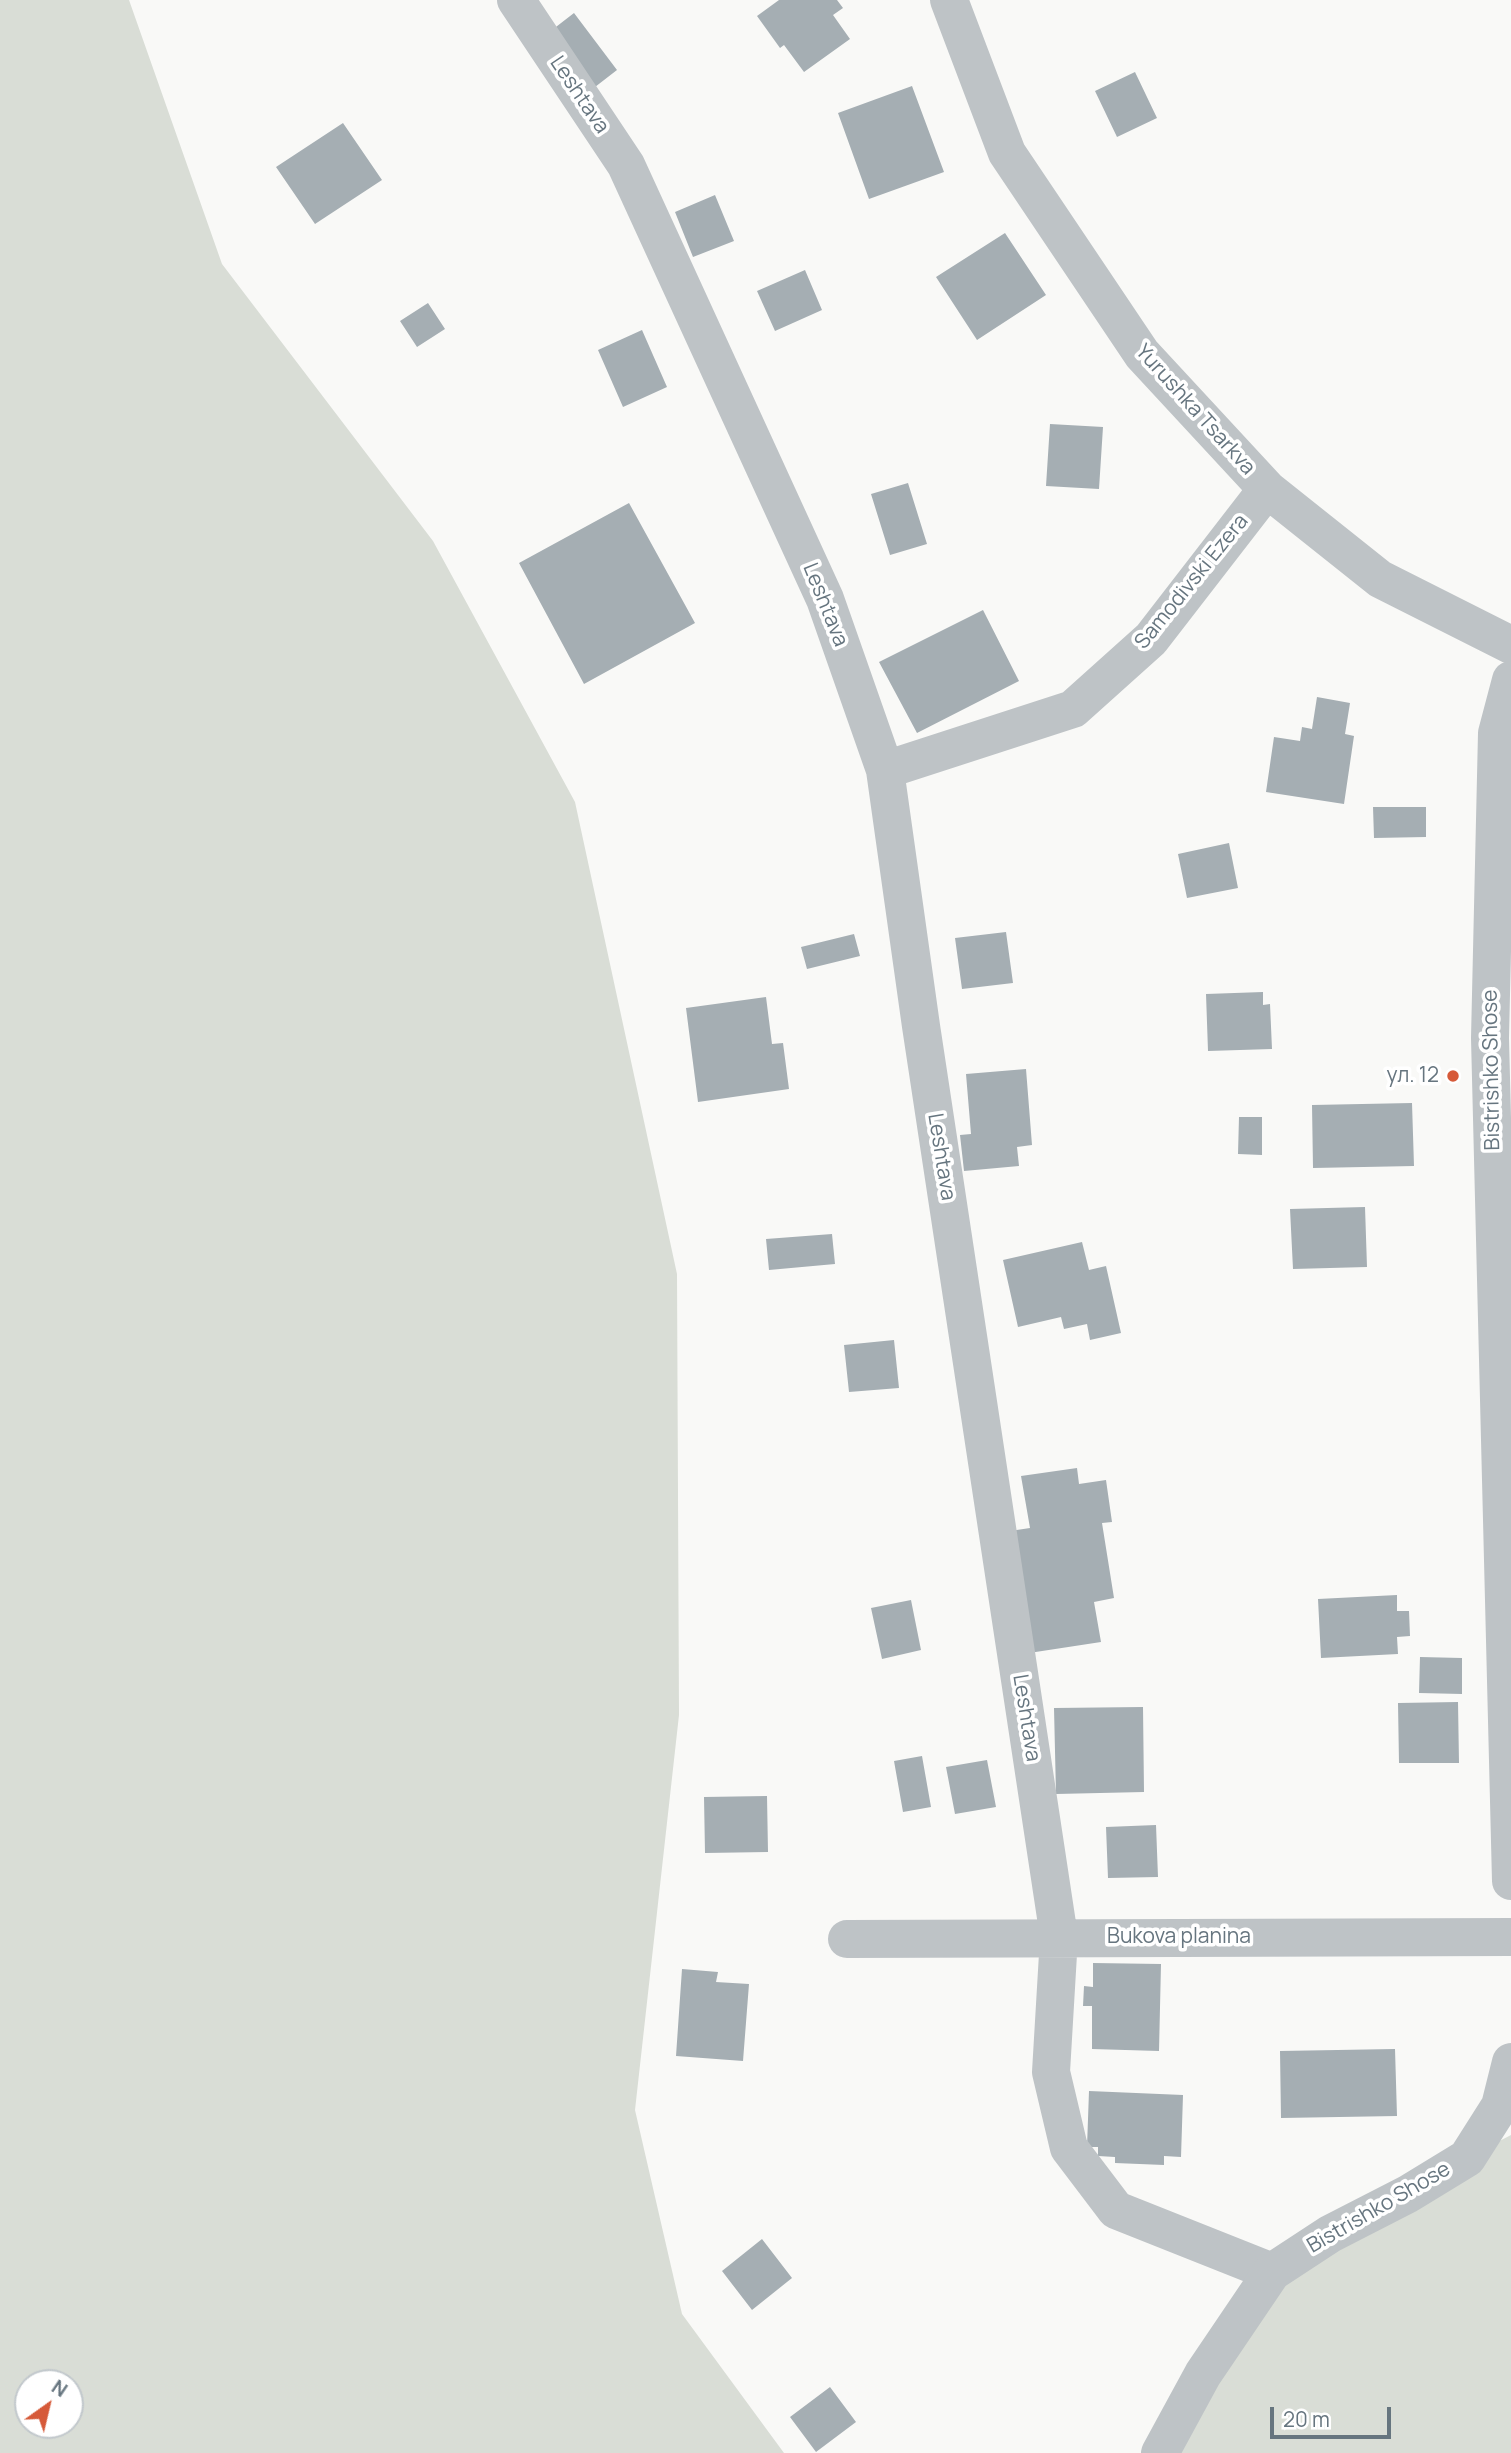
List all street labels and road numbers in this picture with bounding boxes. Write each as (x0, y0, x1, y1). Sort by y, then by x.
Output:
street label: Leshtava (544, 52, 614, 138)
street label: Yurushka Tsarkva (1130, 340, 1260, 480)
street label: Samodivski Ezera (1130, 509, 1254, 655)
street label: Leshtava (797, 560, 853, 650)
street label: Bistrishko Shose (1478, 989, 1506, 1151)
street label: Leshtava (922, 1112, 960, 1202)
street label: Leshtava (1007, 1673, 1045, 1763)
street label: Bukova planina (1107, 1924, 1251, 1950)
street label: Bistrishko Shose (1303, 2157, 1455, 2259)

